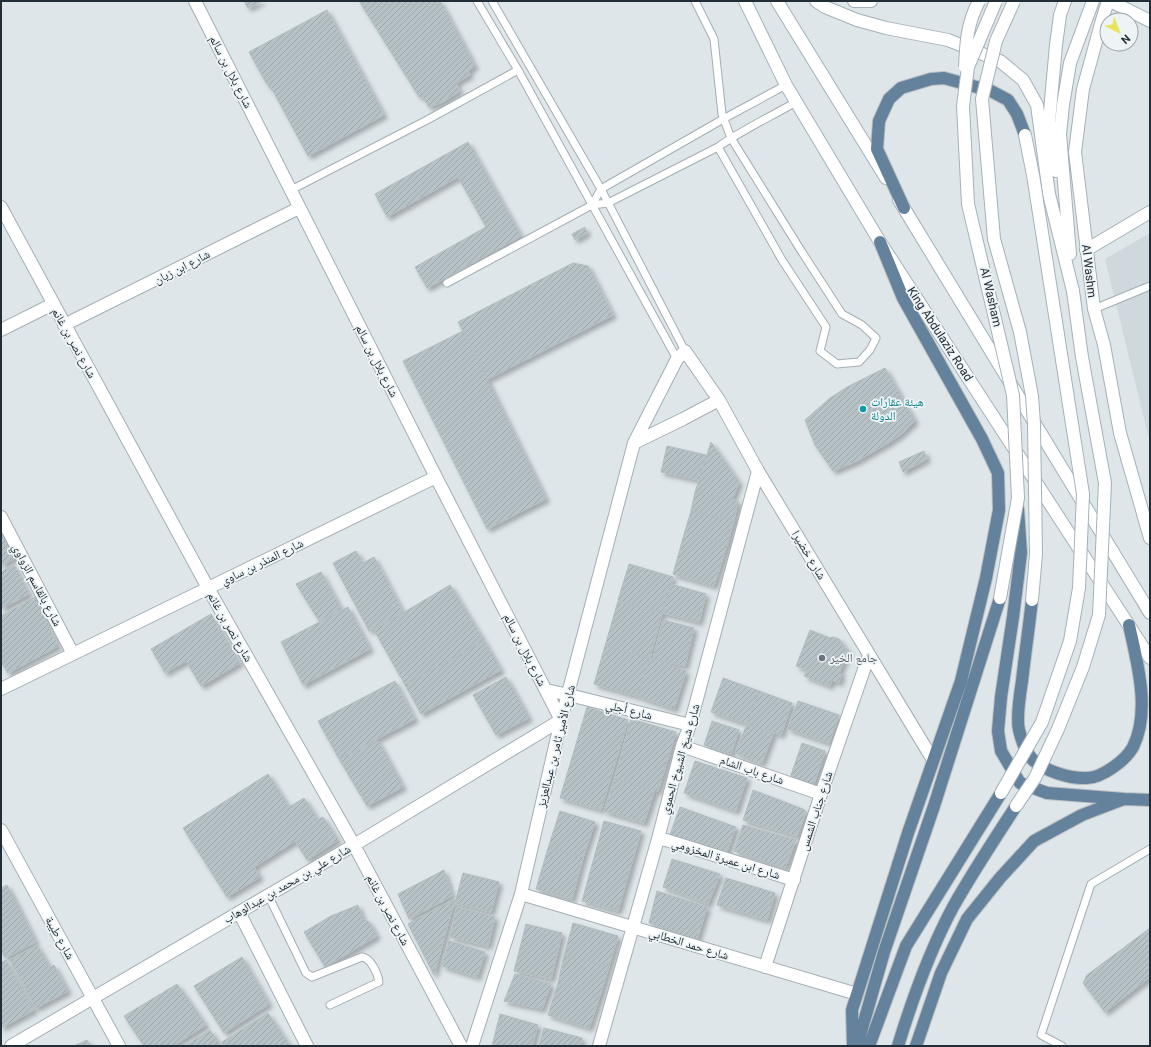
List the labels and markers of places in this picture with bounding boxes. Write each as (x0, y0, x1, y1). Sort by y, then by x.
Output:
place label: هيئة عقارات الدولة (871, 395, 924, 423)
marker: هيئة عقارات الدولة (858, 404, 868, 414)
place label: جامع الخير (829, 651, 878, 665)
marker: جامع الخير (817, 653, 827, 663)

